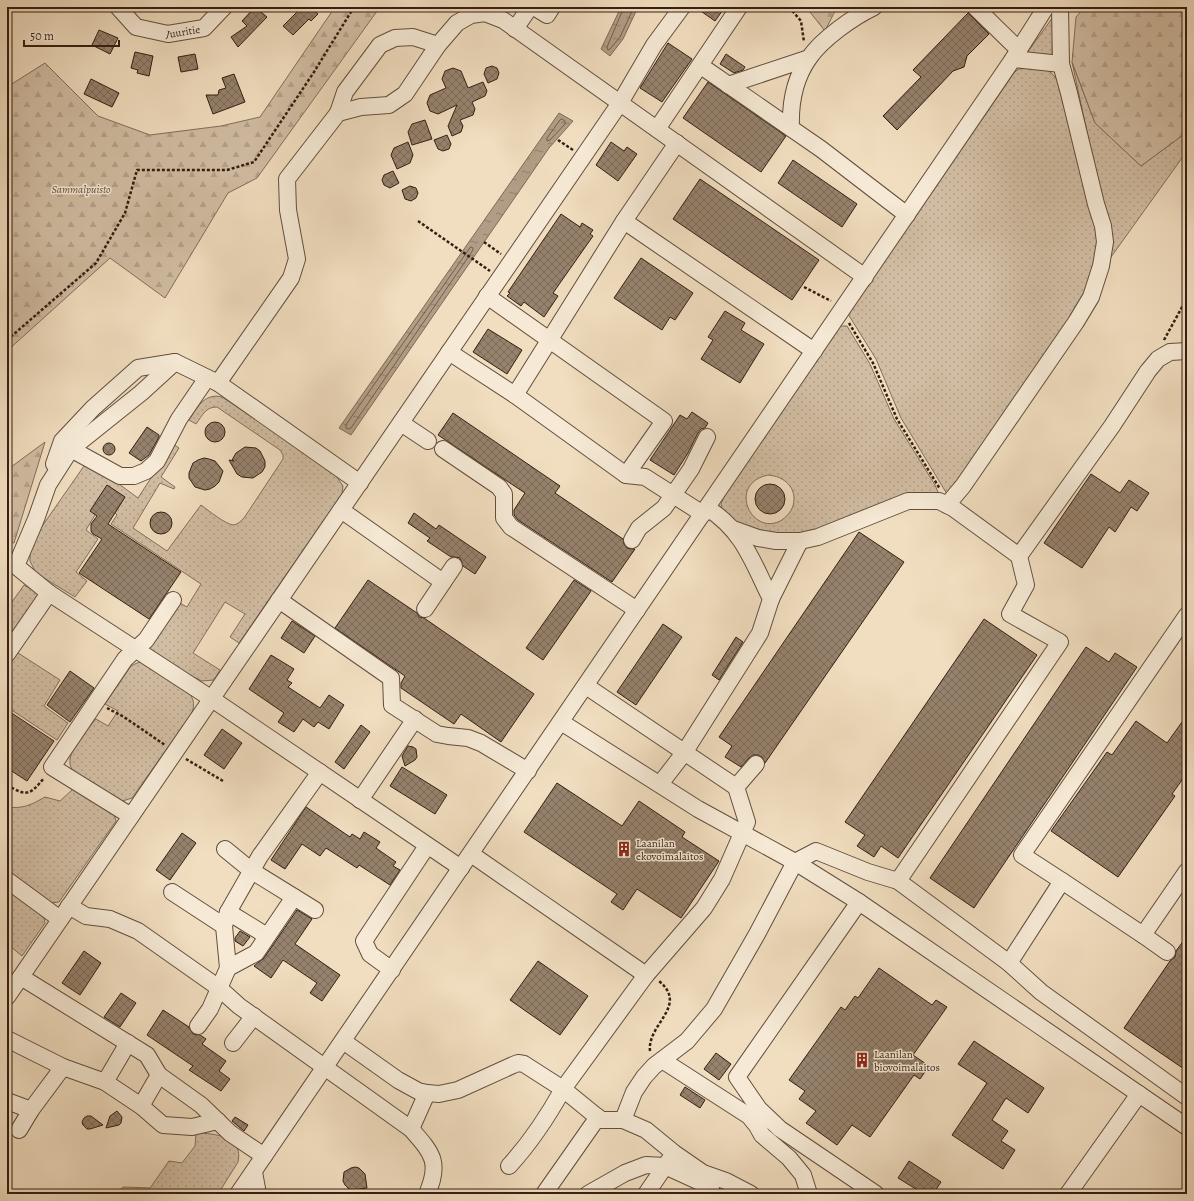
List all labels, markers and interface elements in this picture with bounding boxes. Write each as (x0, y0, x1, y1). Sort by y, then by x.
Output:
scale bar (24, 22, 119, 48)
street label: Juuritie (165, 22, 201, 42)
text: 50 m (30, 28, 54, 44)
park label: Sammalpuisto (51, 182, 111, 197)
place label: Laanilan ekovoimalaitos (636, 836, 704, 864)
building icon: Laanilan ekovoimalaitos (615, 840, 633, 858)
place label: Laanilan biovoimalaitos (874, 1047, 940, 1075)
building icon: Laanilan biovoimalaitos (853, 1051, 871, 1069)

